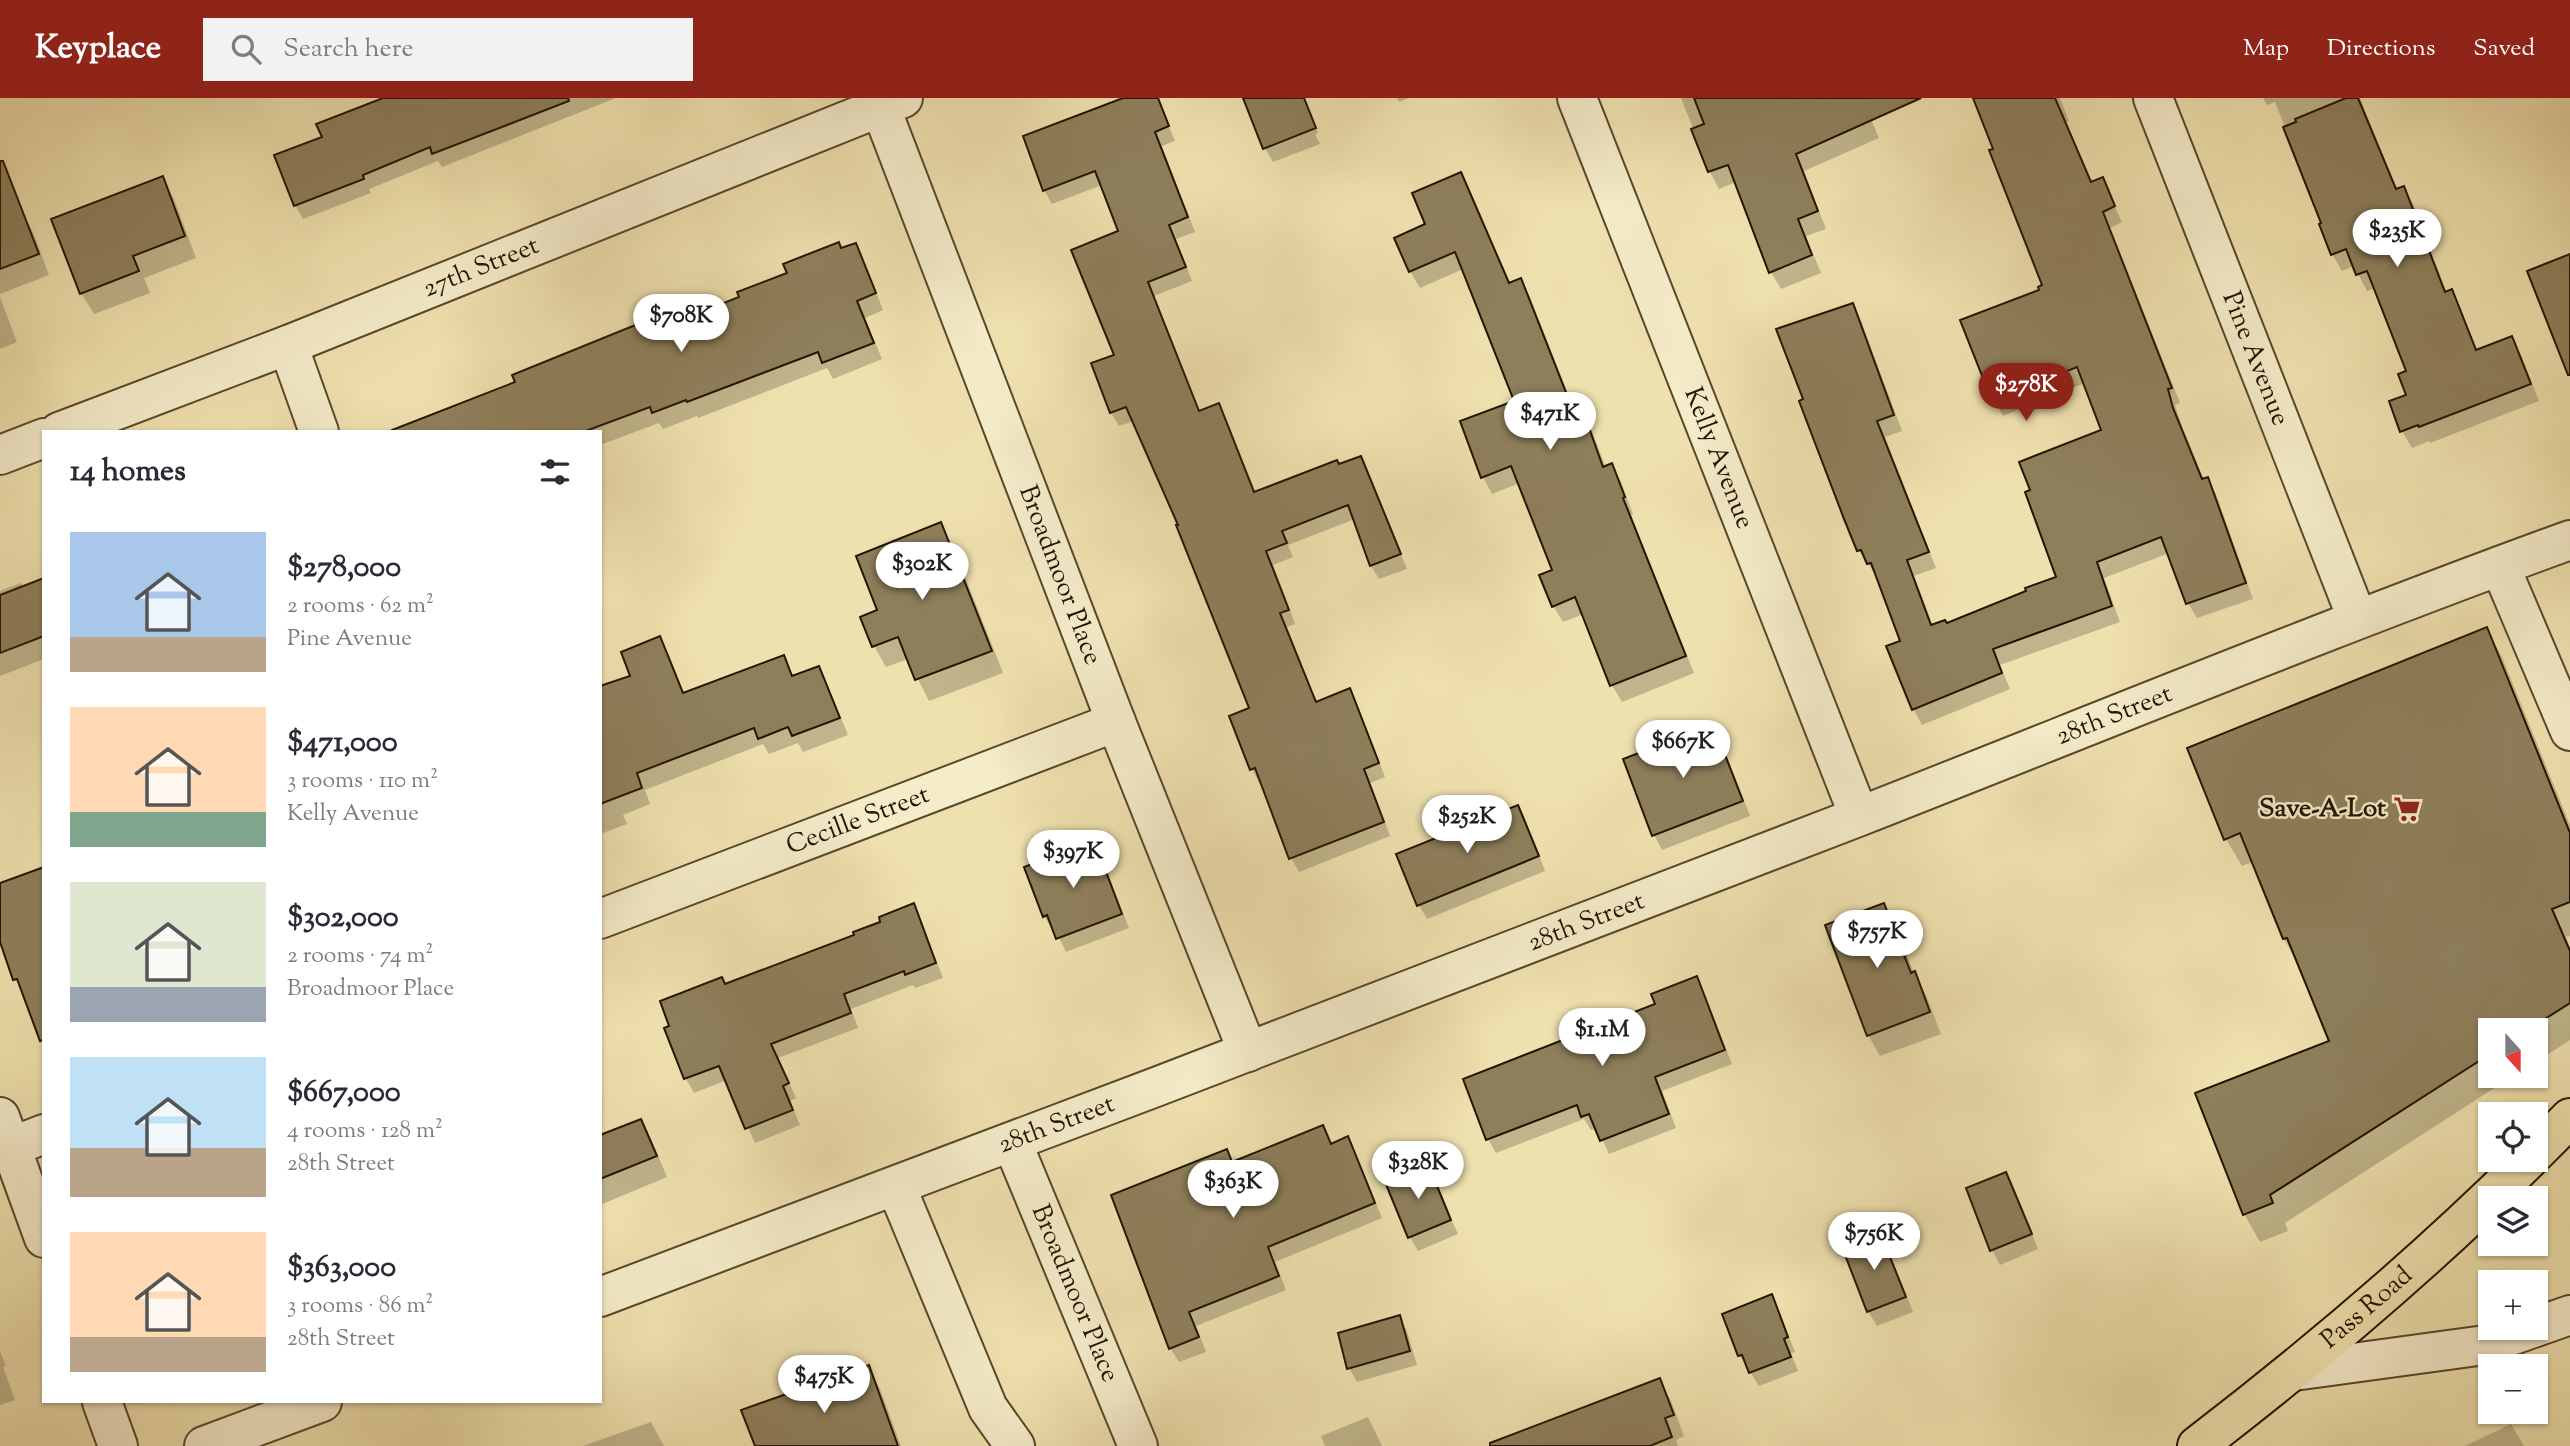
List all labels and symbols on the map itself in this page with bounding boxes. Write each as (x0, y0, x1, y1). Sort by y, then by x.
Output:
pin: $235K (2348, 209, 2446, 269)
street label: 27th Street (417, 228, 545, 307)
street label: Pine Avenue (2212, 286, 2298, 431)
pin: $708K (632, 294, 730, 354)
pin: $278K (1977, 364, 2075, 423)
street label: Kelly Avenue (1674, 382, 1763, 534)
pin: $471K (1501, 392, 1599, 452)
street label: Broadmoor Place (1009, 480, 1111, 670)
pin: $302K (873, 542, 971, 602)
street label: 28th Street (2051, 676, 2178, 755)
pin: $667K (1634, 720, 1732, 780)
street label: Cecille Street (781, 776, 935, 865)
place label: Save-A-Lot (2259, 791, 2386, 828)
supermarket icon: Save-A-Lot (2392, 794, 2422, 824)
pin: $252K (1418, 796, 1516, 855)
pin: $397K (1024, 830, 1122, 890)
street label: 28th Street (1523, 883, 1650, 962)
pin: $757K (1828, 910, 1926, 970)
pin: $1.1M (1553, 1009, 1651, 1068)
north arrow (2478, 1018, 2548, 1088)
street label: 28th Street (993, 1086, 1120, 1164)
pin: $328K (1369, 1142, 1467, 1201)
pin: $363K (1184, 1160, 1282, 1220)
street label: Broadmoor Place (1021, 1199, 1128, 1388)
pin: $756K (1825, 1212, 1923, 1272)
street label: Pass Road (2313, 1258, 2421, 1358)
pin: $475K (775, 1356, 873, 1415)

